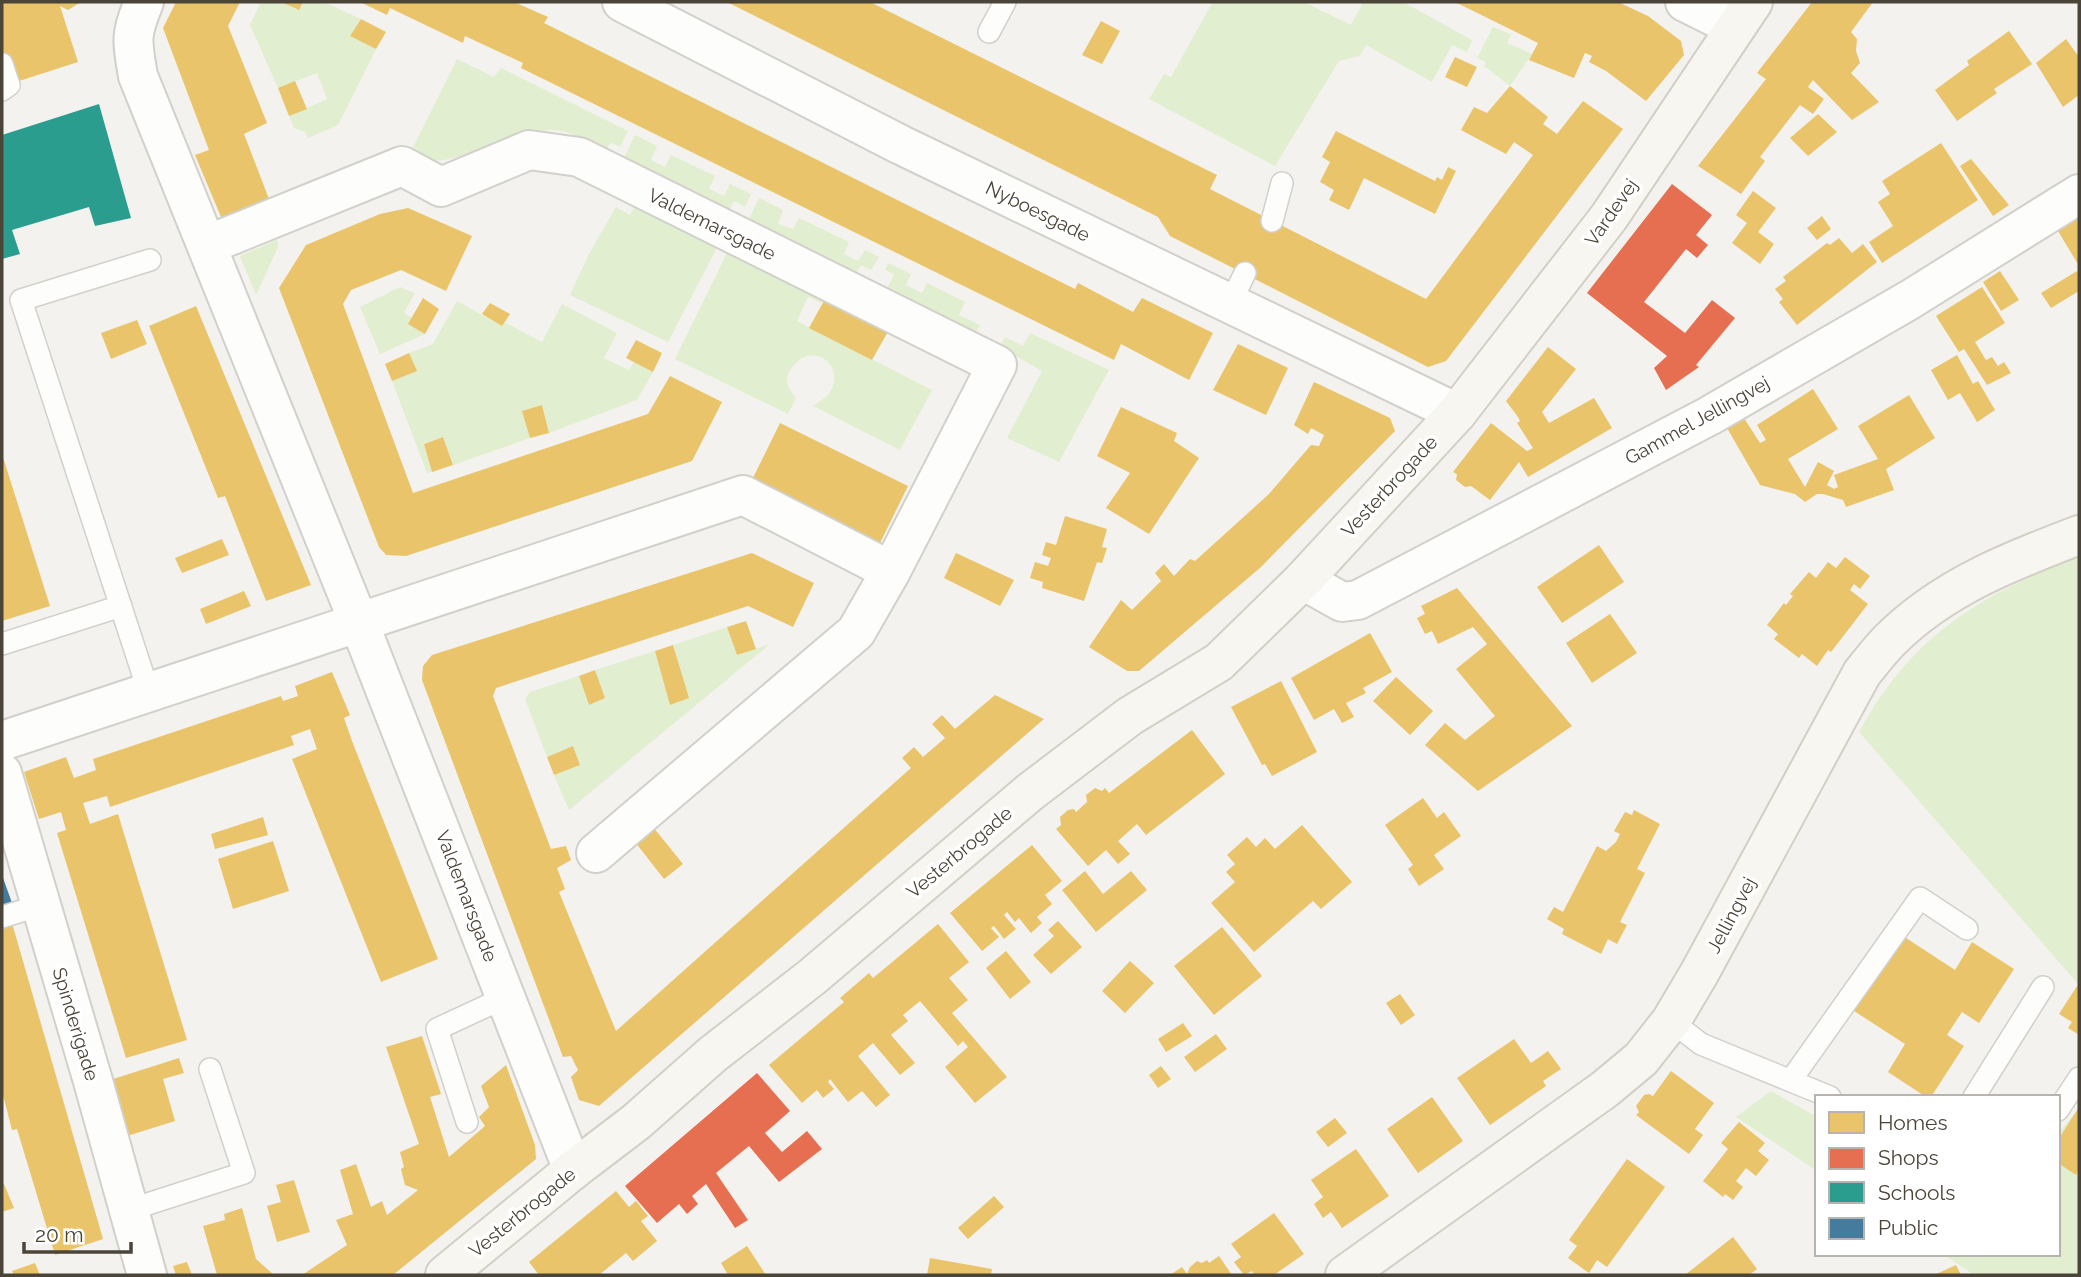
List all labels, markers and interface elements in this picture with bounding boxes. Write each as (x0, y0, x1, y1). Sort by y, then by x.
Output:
street label: Vardevej (1580, 174, 1642, 250)
street label: Nyboesgade (982, 176, 1094, 246)
street label: Valdemarsgade (645, 184, 779, 264)
street label: Gammel Jellingvej (1621, 371, 1773, 469)
street label: Vesterbrogade (1336, 431, 1442, 541)
street label: Vesterbrogade (902, 802, 1016, 902)
street label: Valdemarsgade (432, 827, 502, 965)
street label: Jellingvej (1702, 873, 1760, 957)
street label: Spinderigade (48, 965, 104, 1083)
legend (1815, 1095, 2060, 1256)
text: Homes (1878, 1110, 1948, 1135)
text: Shops (1878, 1145, 1939, 1170)
street label: Vesterbrogade (464, 1162, 580, 1262)
text: Schools (1878, 1180, 1955, 1205)
scale bar (24, 1210, 131, 1254)
text: Public (1878, 1215, 1938, 1240)
text: 20 m (35, 1222, 83, 1247)

